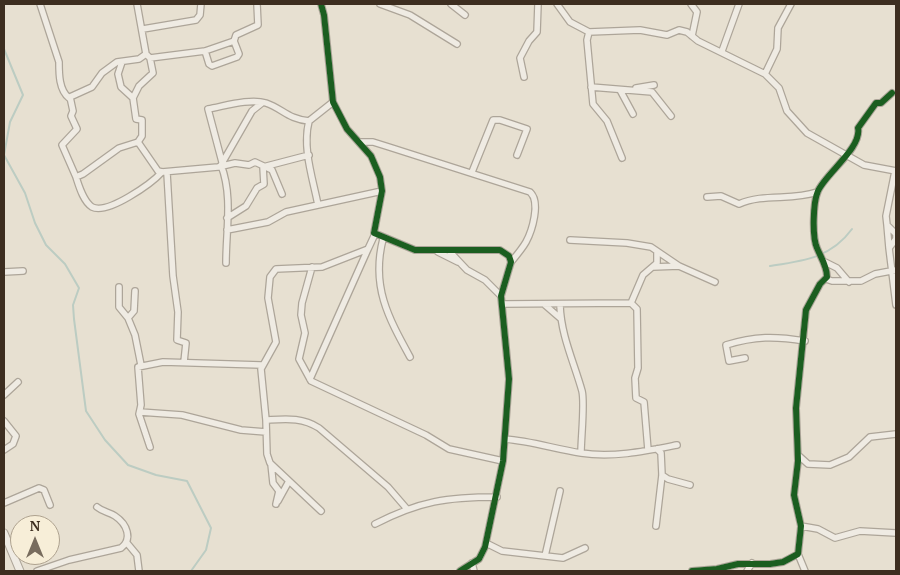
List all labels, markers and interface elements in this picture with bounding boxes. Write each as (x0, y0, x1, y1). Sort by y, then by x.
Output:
north arrow (10, 515, 60, 565)
text: N (30, 516, 40, 535)

